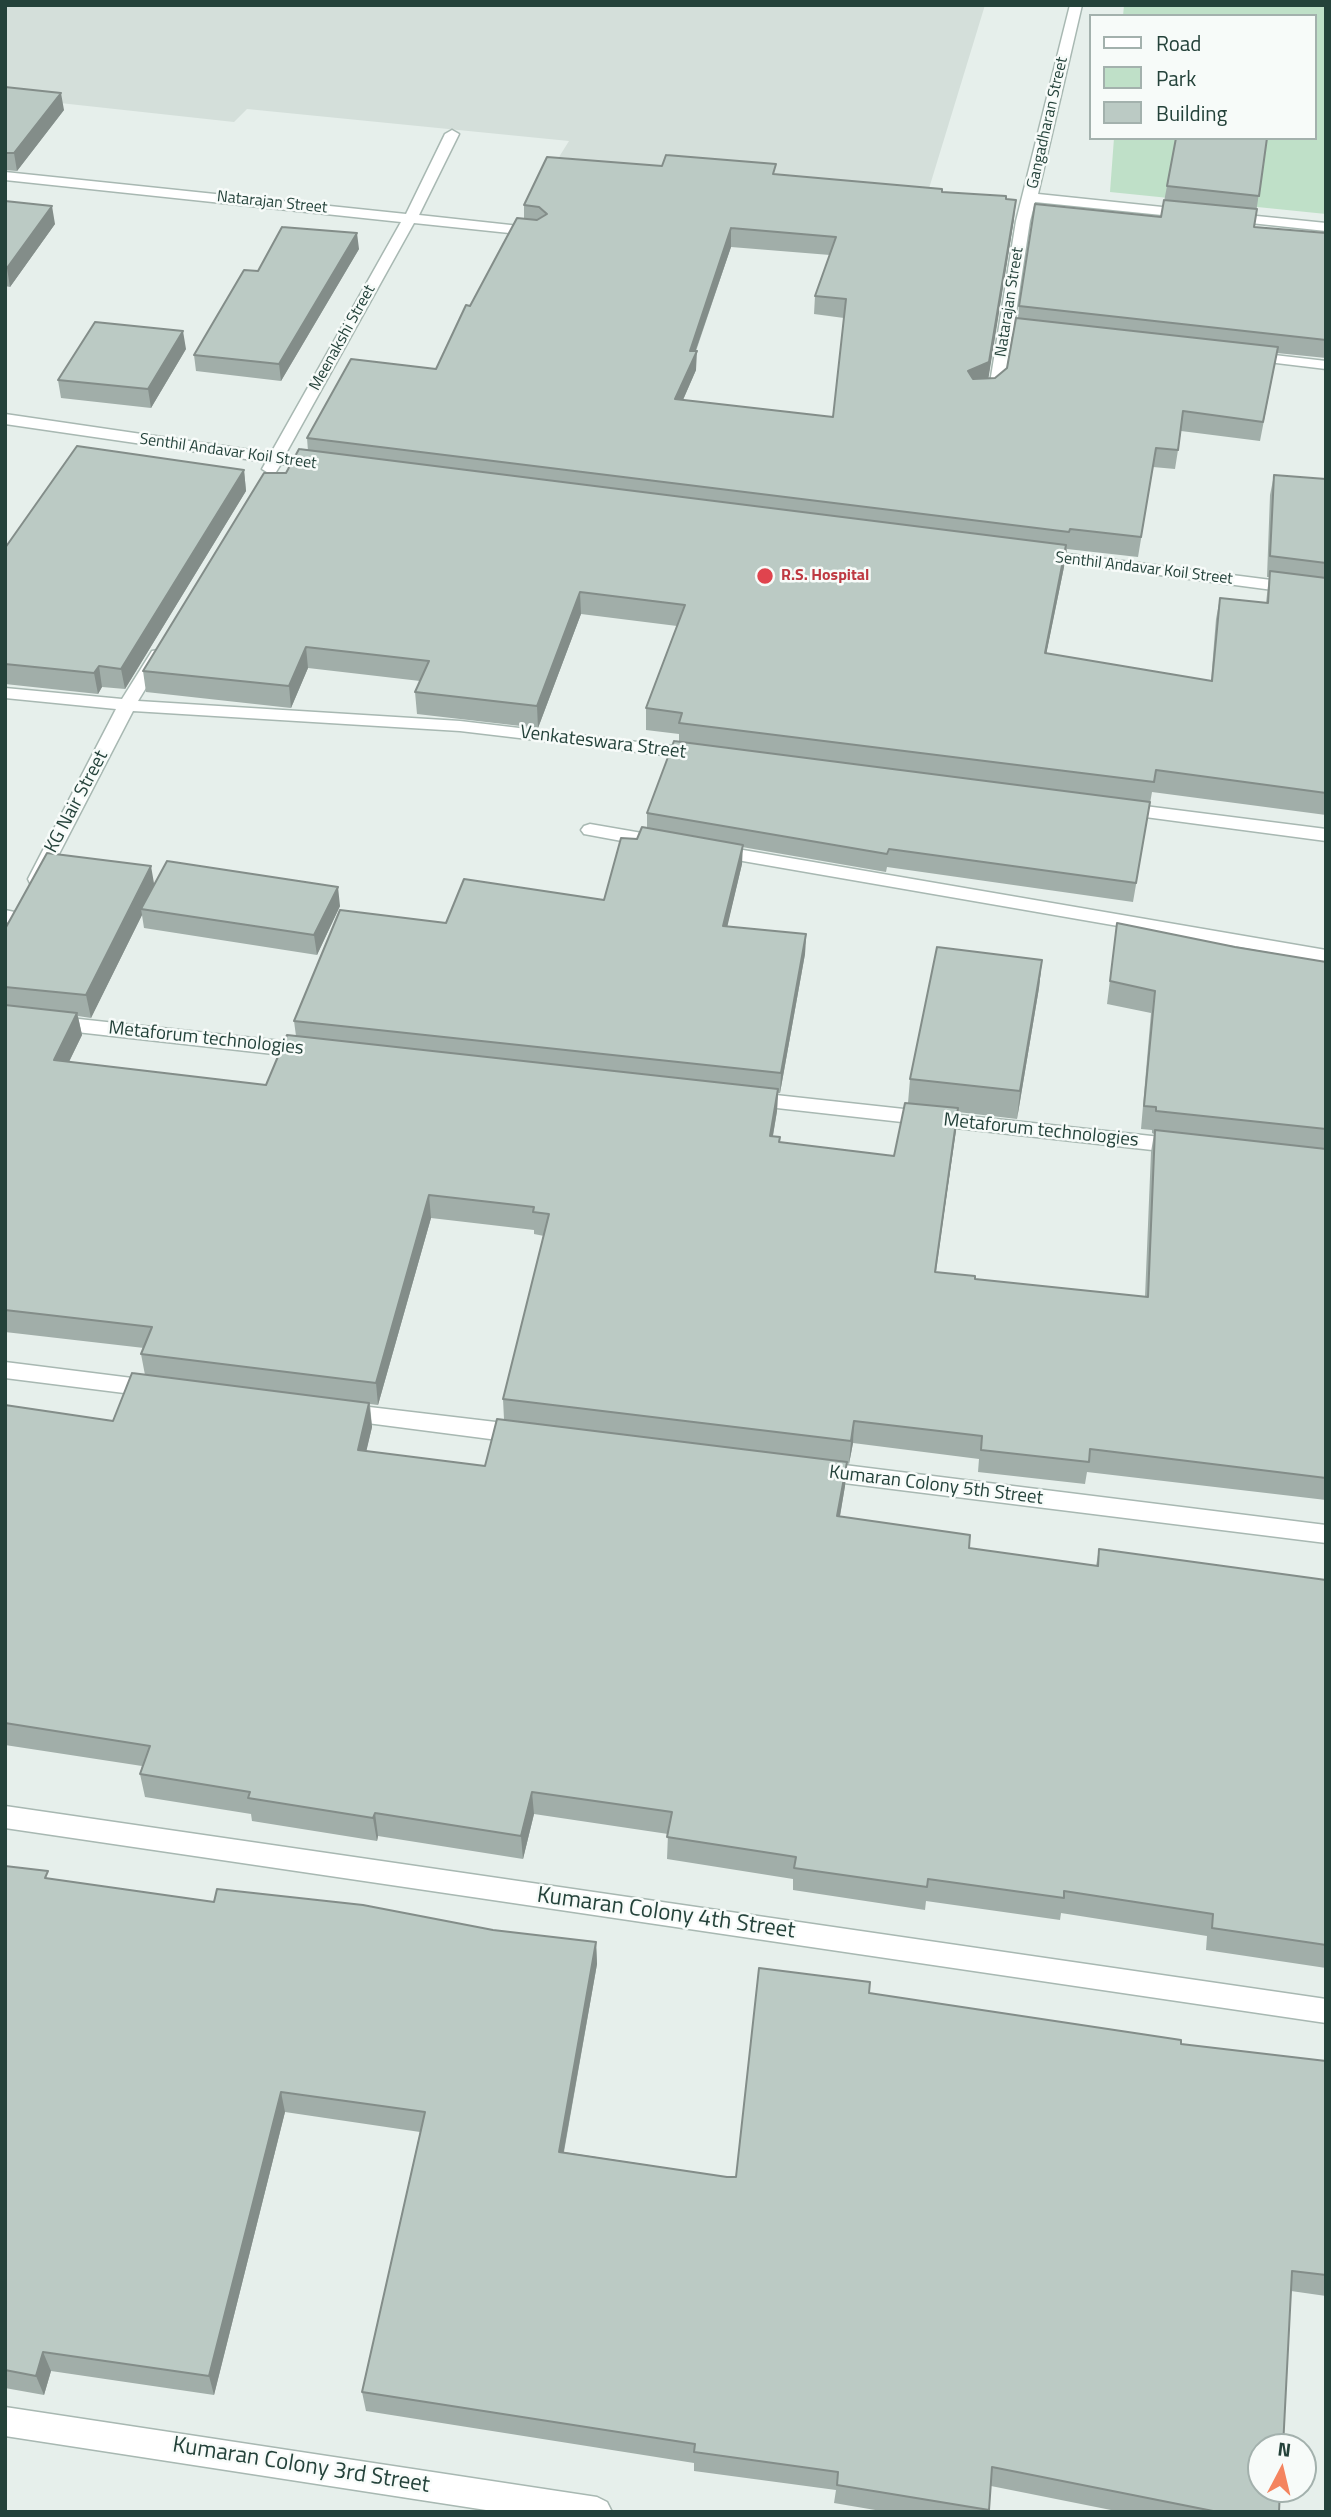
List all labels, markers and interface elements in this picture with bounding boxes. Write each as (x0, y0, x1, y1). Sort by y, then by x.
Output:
legend (1090, 14, 1317, 140)
text: Road (1156, 27, 1201, 59)
street label: Gangadharan Street (1023, 55, 1073, 191)
text: Park (1156, 62, 1196, 94)
text: Building (1156, 97, 1227, 129)
street label: Natarajan Street (216, 188, 328, 218)
street label: Natarajan Street (992, 246, 1028, 358)
street label: Meenakshi Street (306, 282, 380, 394)
street label: Senthil Andavar Koil Street (138, 430, 318, 474)
street label: Senthil Andavar Koil Street (1054, 549, 1234, 589)
marker: R.S. Hospital (755, 566, 775, 586)
place label: R.S. Hospital (781, 566, 869, 586)
street label: Venkateswara Street (519, 722, 687, 764)
street label: KG Nair Street (40, 747, 114, 857)
street label: Metaforum technologies (107, 1017, 305, 1061)
street label: Metaforum technologies (942, 1109, 1140, 1153)
street label: Kumaran Colony 5th Street (828, 1462, 1044, 1510)
street label: Kumaran Colony 4th Street (535, 1882, 797, 1946)
street label: Kumaran Colony 3rd Street (170, 2432, 432, 2500)
north arrow (1247, 2433, 1317, 2503)
text: N (1276, 2433, 1293, 2464)

